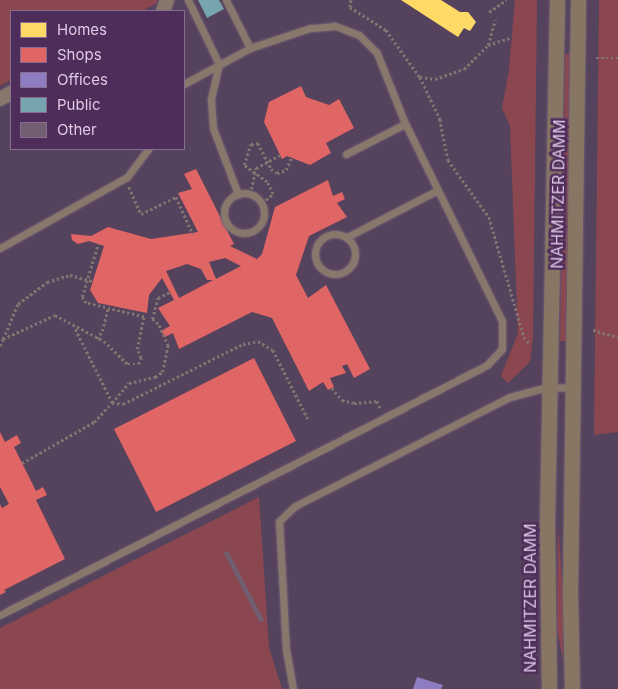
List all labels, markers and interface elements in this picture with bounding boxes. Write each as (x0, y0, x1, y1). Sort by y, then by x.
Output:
legend (10, 10, 185, 150)
text: Homes (57, 20, 107, 39)
text: Shops (57, 45, 102, 64)
text: Offices (57, 70, 108, 89)
text: Public (57, 95, 100, 114)
street label: NAHMITZER DAMM (547, 119, 569, 269)
text: Other (57, 120, 97, 139)
street label: NAHMITZER DAMM (520, 523, 540, 673)

